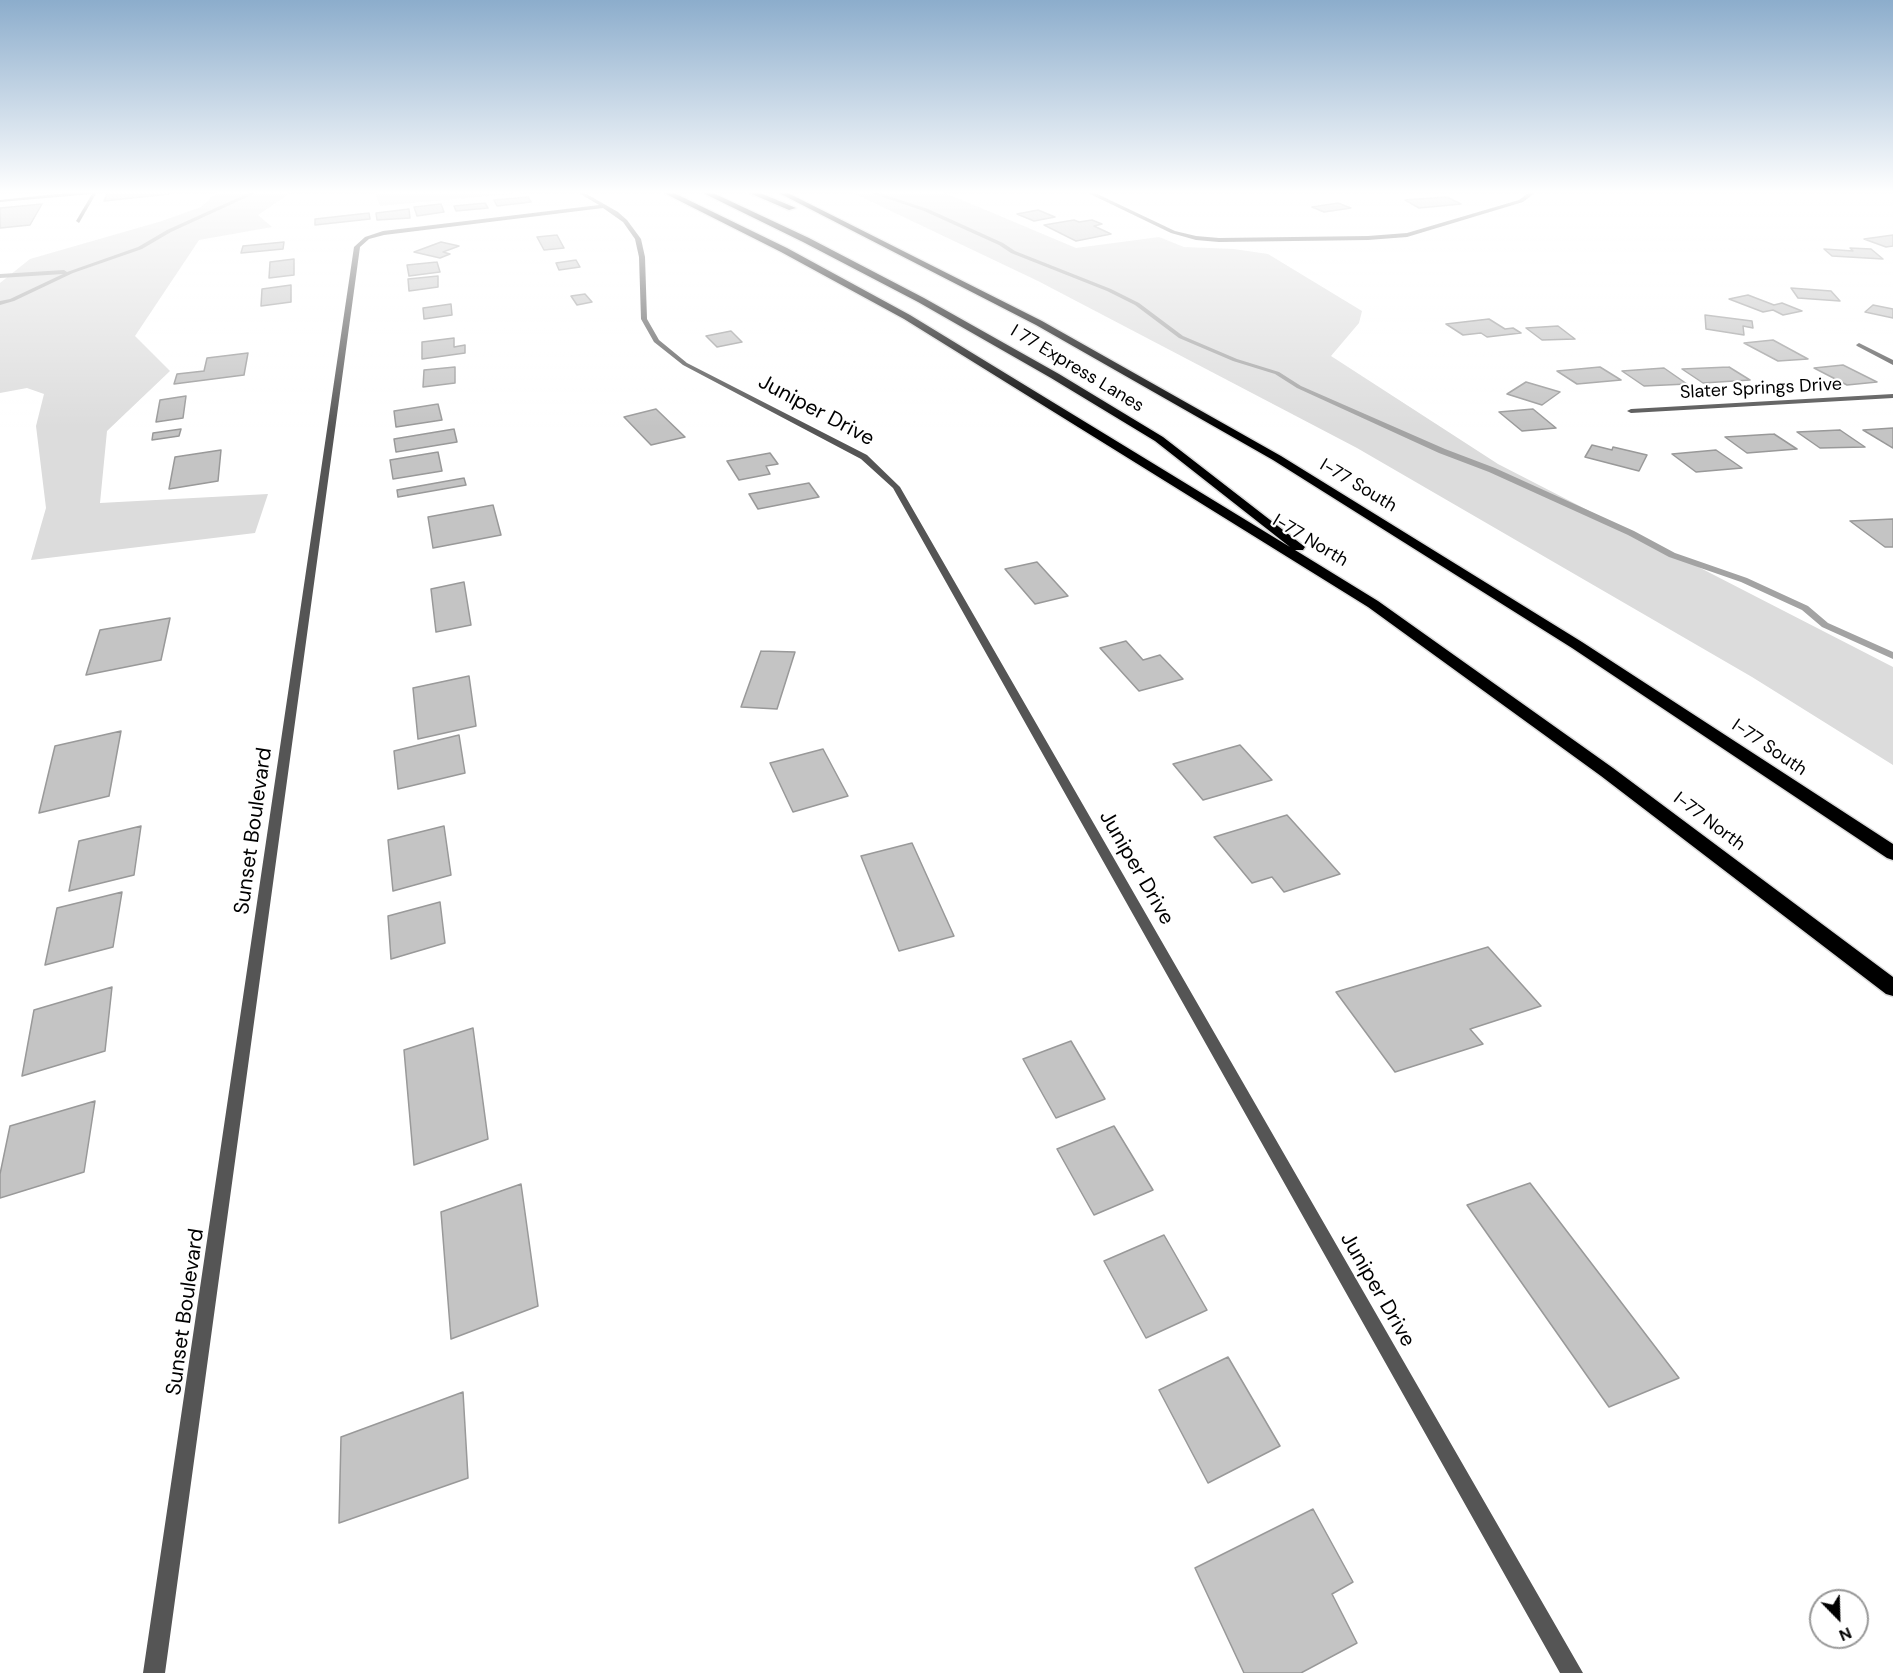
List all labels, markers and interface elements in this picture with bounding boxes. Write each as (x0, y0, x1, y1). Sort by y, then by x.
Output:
street label: I 77 Express Lanes (1006, 321, 1148, 417)
street label: Juniper Drive (754, 370, 878, 452)
street label: Slater Springs Drive (1680, 374, 1842, 404)
street label: I-77 South (1316, 455, 1400, 517)
street label: I-77 North (1268, 510, 1352, 572)
street label: I-77 South (1727, 715, 1811, 781)
street label: Sunset Boulevard (230, 746, 278, 916)
street label: I-77 North (1669, 788, 1749, 856)
street label: Juniper Drive (1093, 806, 1179, 930)
street label: Sunset Boulevard (162, 1227, 210, 1397)
street label: Juniper Drive (1334, 1228, 1420, 1352)
north arrow (1809, 1589, 1869, 1649)
text: N (1836, 1622, 1855, 1646)

